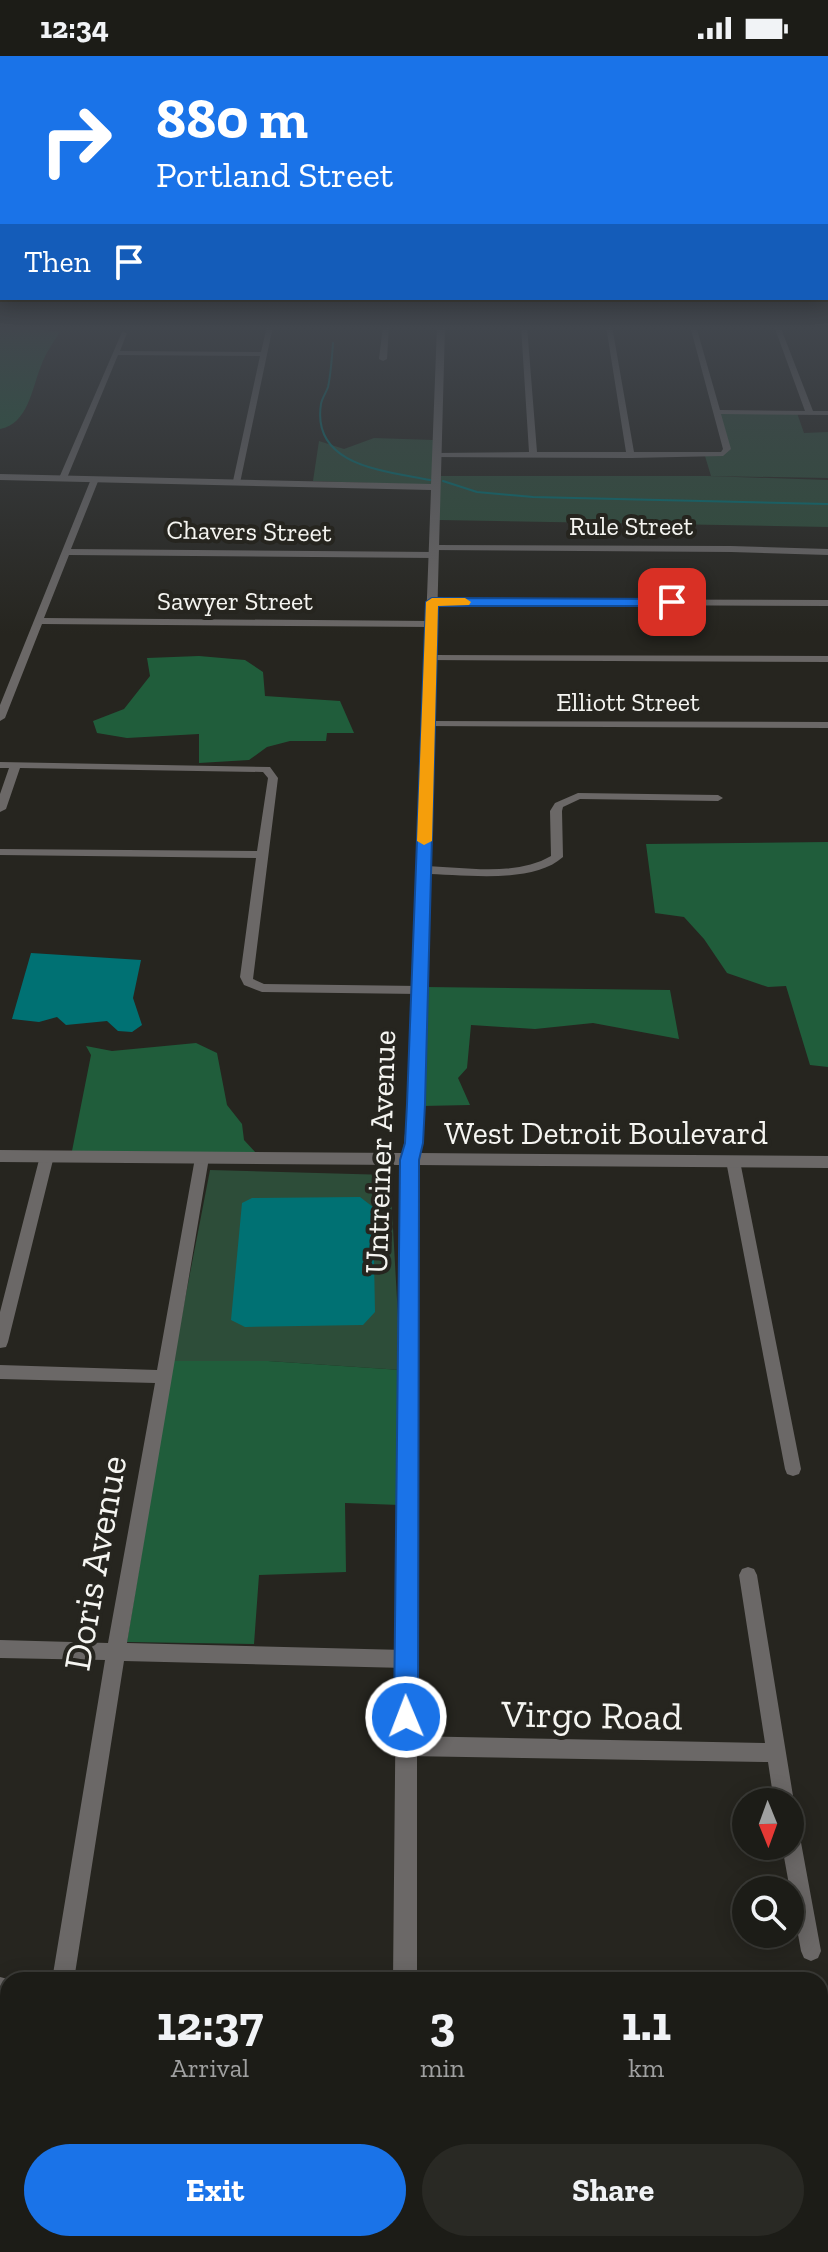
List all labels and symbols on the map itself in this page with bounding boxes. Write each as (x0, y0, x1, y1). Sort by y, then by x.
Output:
street label: Rule Street (569, 510, 693, 542)
street label: Chavers Street (166, 514, 332, 548)
pin (638, 568, 706, 636)
street label: Sawyer Street (157, 585, 313, 617)
street label: Elliott Street (556, 686, 700, 718)
street label: Untreiner Avenue (357, 1029, 403, 1275)
street label: West Detroit Boulevard (444, 1114, 768, 1152)
street label: Doris Avenue (53, 1452, 137, 1674)
position arrow (364, 1675, 448, 1759)
street label: Virgo Road (500, 1690, 683, 1740)
north arrow (732, 1788, 804, 1860)

